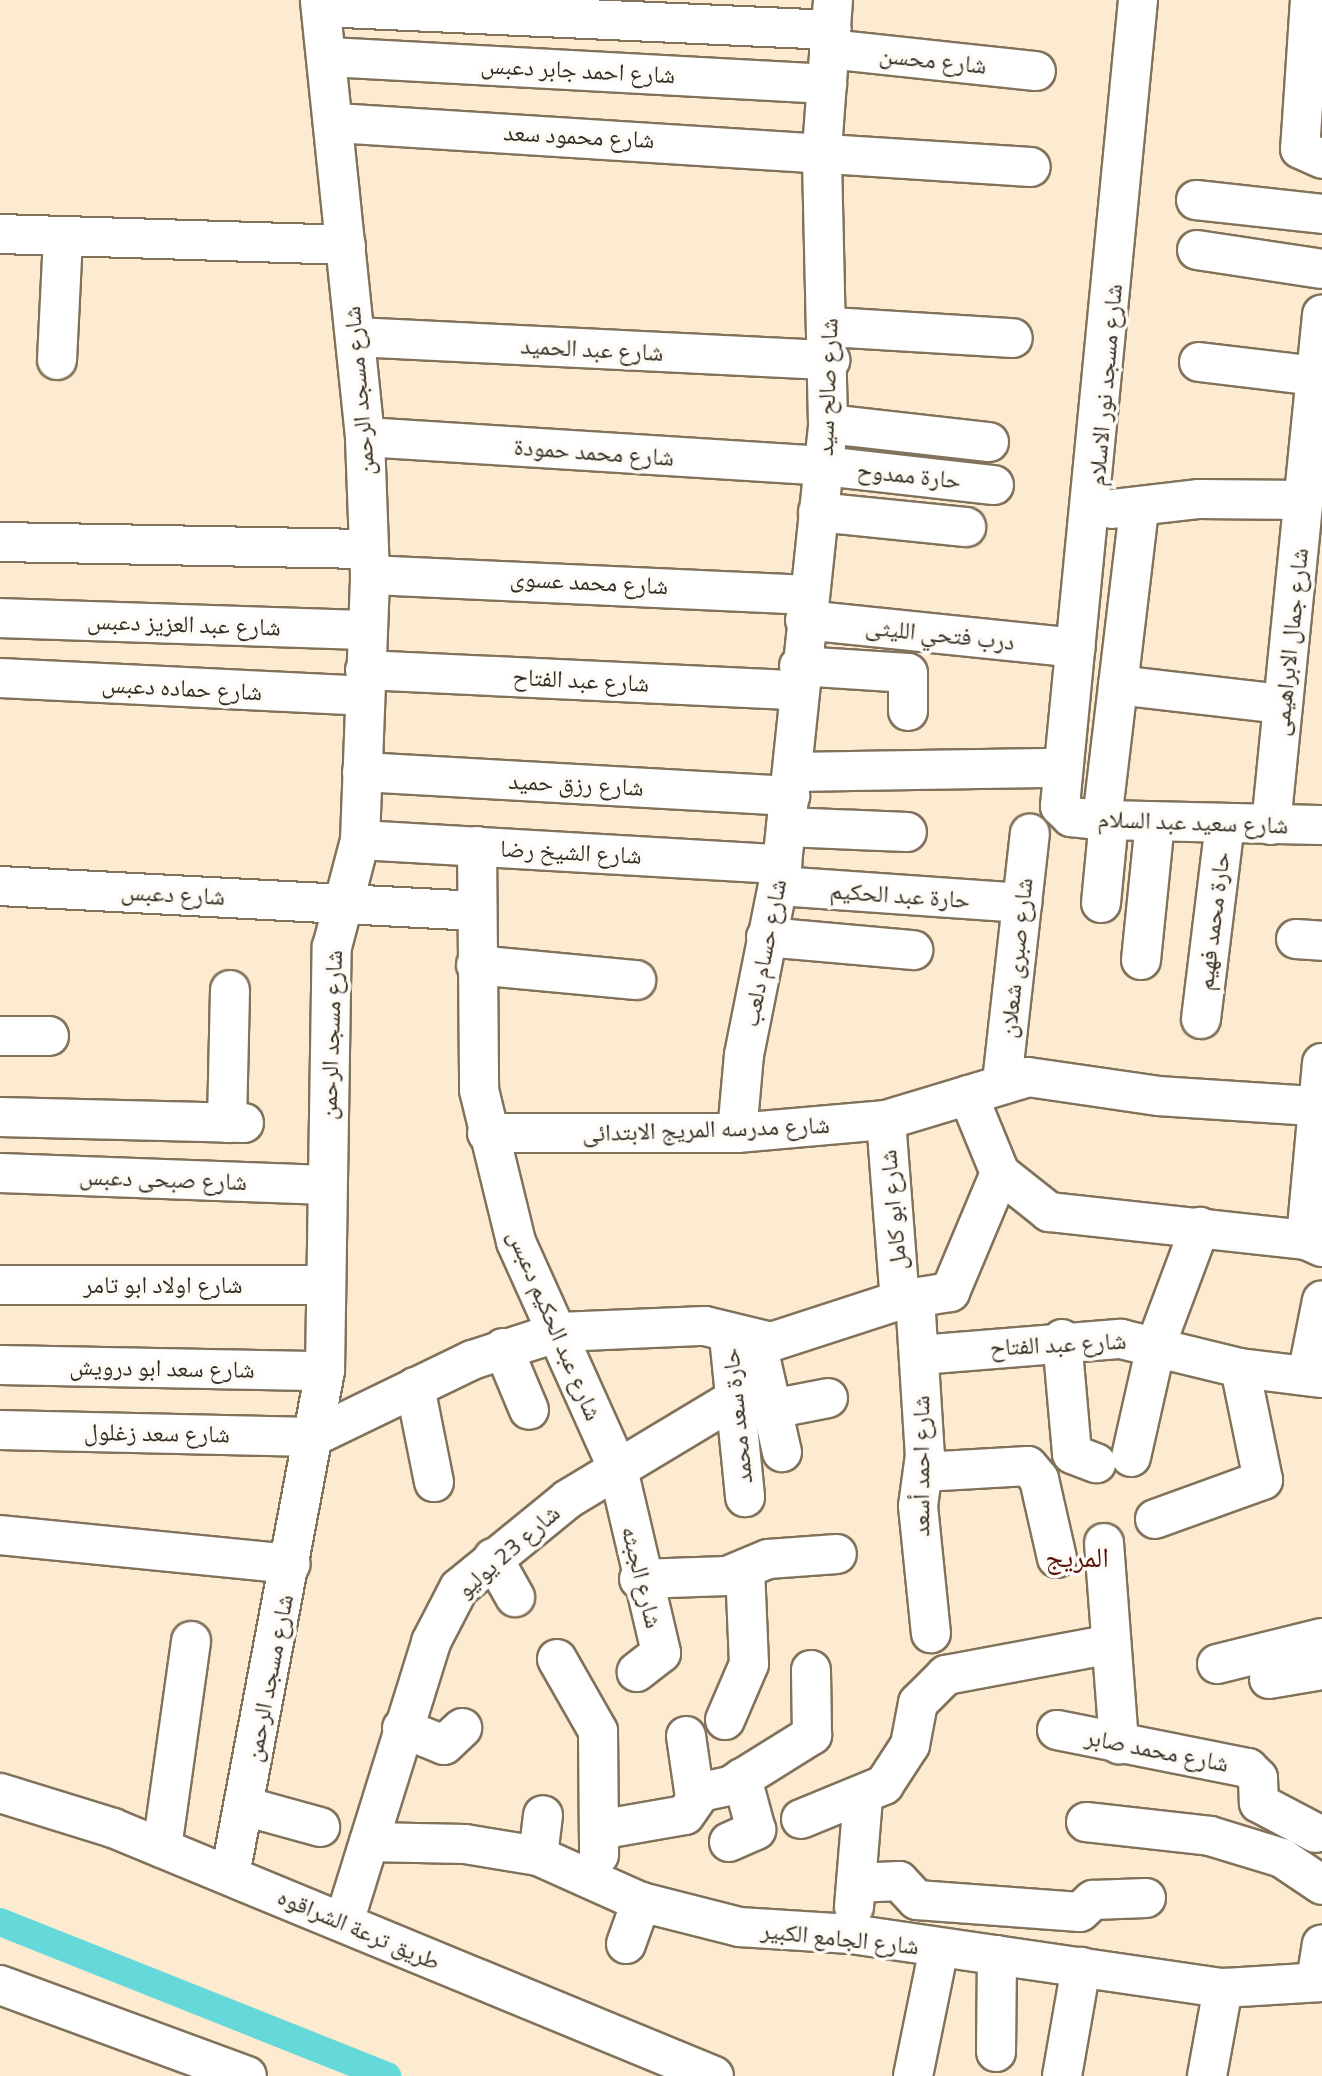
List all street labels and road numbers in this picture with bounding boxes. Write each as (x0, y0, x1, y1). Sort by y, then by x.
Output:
street label: شارع محسن (878, 40, 988, 80)
street label: شارع احمد جابر دعبس (480, 51, 676, 89)
street label: شارع محمود سعد (503, 118, 655, 154)
street label: شارع مسجد نور الاسلام (1082, 283, 1128, 487)
street label: شارع مسجد الرحمن (337, 305, 381, 477)
street label: شارع صالح سيد (810, 318, 844, 456)
street label: شارع عبد الحميد (520, 331, 664, 367)
street label: شارع محمد حمودة (513, 432, 675, 472)
street label: حارة ممدوح (856, 455, 962, 495)
street label: شارع جمال الابراهيمى (1266, 546, 1314, 738)
street label: شارع محمد عسوى (509, 563, 669, 601)
street label: شارع عبد العزيز دعبس (87, 606, 281, 642)
street label: درب فتحي الليثى (864, 612, 1016, 656)
street label: شارع عبد الفتاح (512, 662, 650, 698)
street label: شارع حماده دعبس (101, 669, 263, 707)
street label: شارع رزق حميد (508, 766, 644, 802)
street label: شارع سعيد عبد السلام (1097, 804, 1289, 840)
street label: شارع الشيخ رضا (499, 834, 643, 870)
street label: حارة محمد فهيم (1190, 850, 1236, 992)
street label: حارة عبد الحكيم (829, 876, 971, 914)
street label: شارع صبرى شعلان (993, 876, 1039, 1040)
street label: شارع دعبس (120, 877, 226, 911)
street label: شارع حسام دلعب (736, 877, 792, 1029)
street label: شارع مسجد الرحمن (314, 949, 348, 1121)
street label: شارع مدرسه المريج الابتدائى (582, 1110, 830, 1148)
street label: شارع ابو كامل (873, 1149, 913, 1271)
street label: شارع صبحى دعبس (79, 1162, 247, 1196)
street label: شارع عبد الحكيم دعبس (502, 1225, 608, 1425)
street label: شارع اولاد ابو تامر (83, 1271, 243, 1299)
street label: شارع عبد الفتاح (989, 1326, 1127, 1362)
street label: حارة سعد محمد (716, 1347, 758, 1485)
street label: شارع سعد ابو درويش (69, 1352, 255, 1384)
street label: شارع احمد أسعد (907, 1395, 935, 1537)
street label: شارع سعد زغلول (84, 1417, 230, 1449)
street label: شارع 23 يوليو (450, 1498, 566, 1604)
street label: شارع الجبثه (615, 1523, 669, 1631)
street label: شارع مسجد الرحمن (239, 1592, 299, 1764)
street label: شارع محمد صابر (1083, 1722, 1231, 1778)
street label: طريق ترعة الشراقوه (273, 1882, 445, 1976)
street label: شارع الجامع الكبير (760, 1915, 920, 1961)

